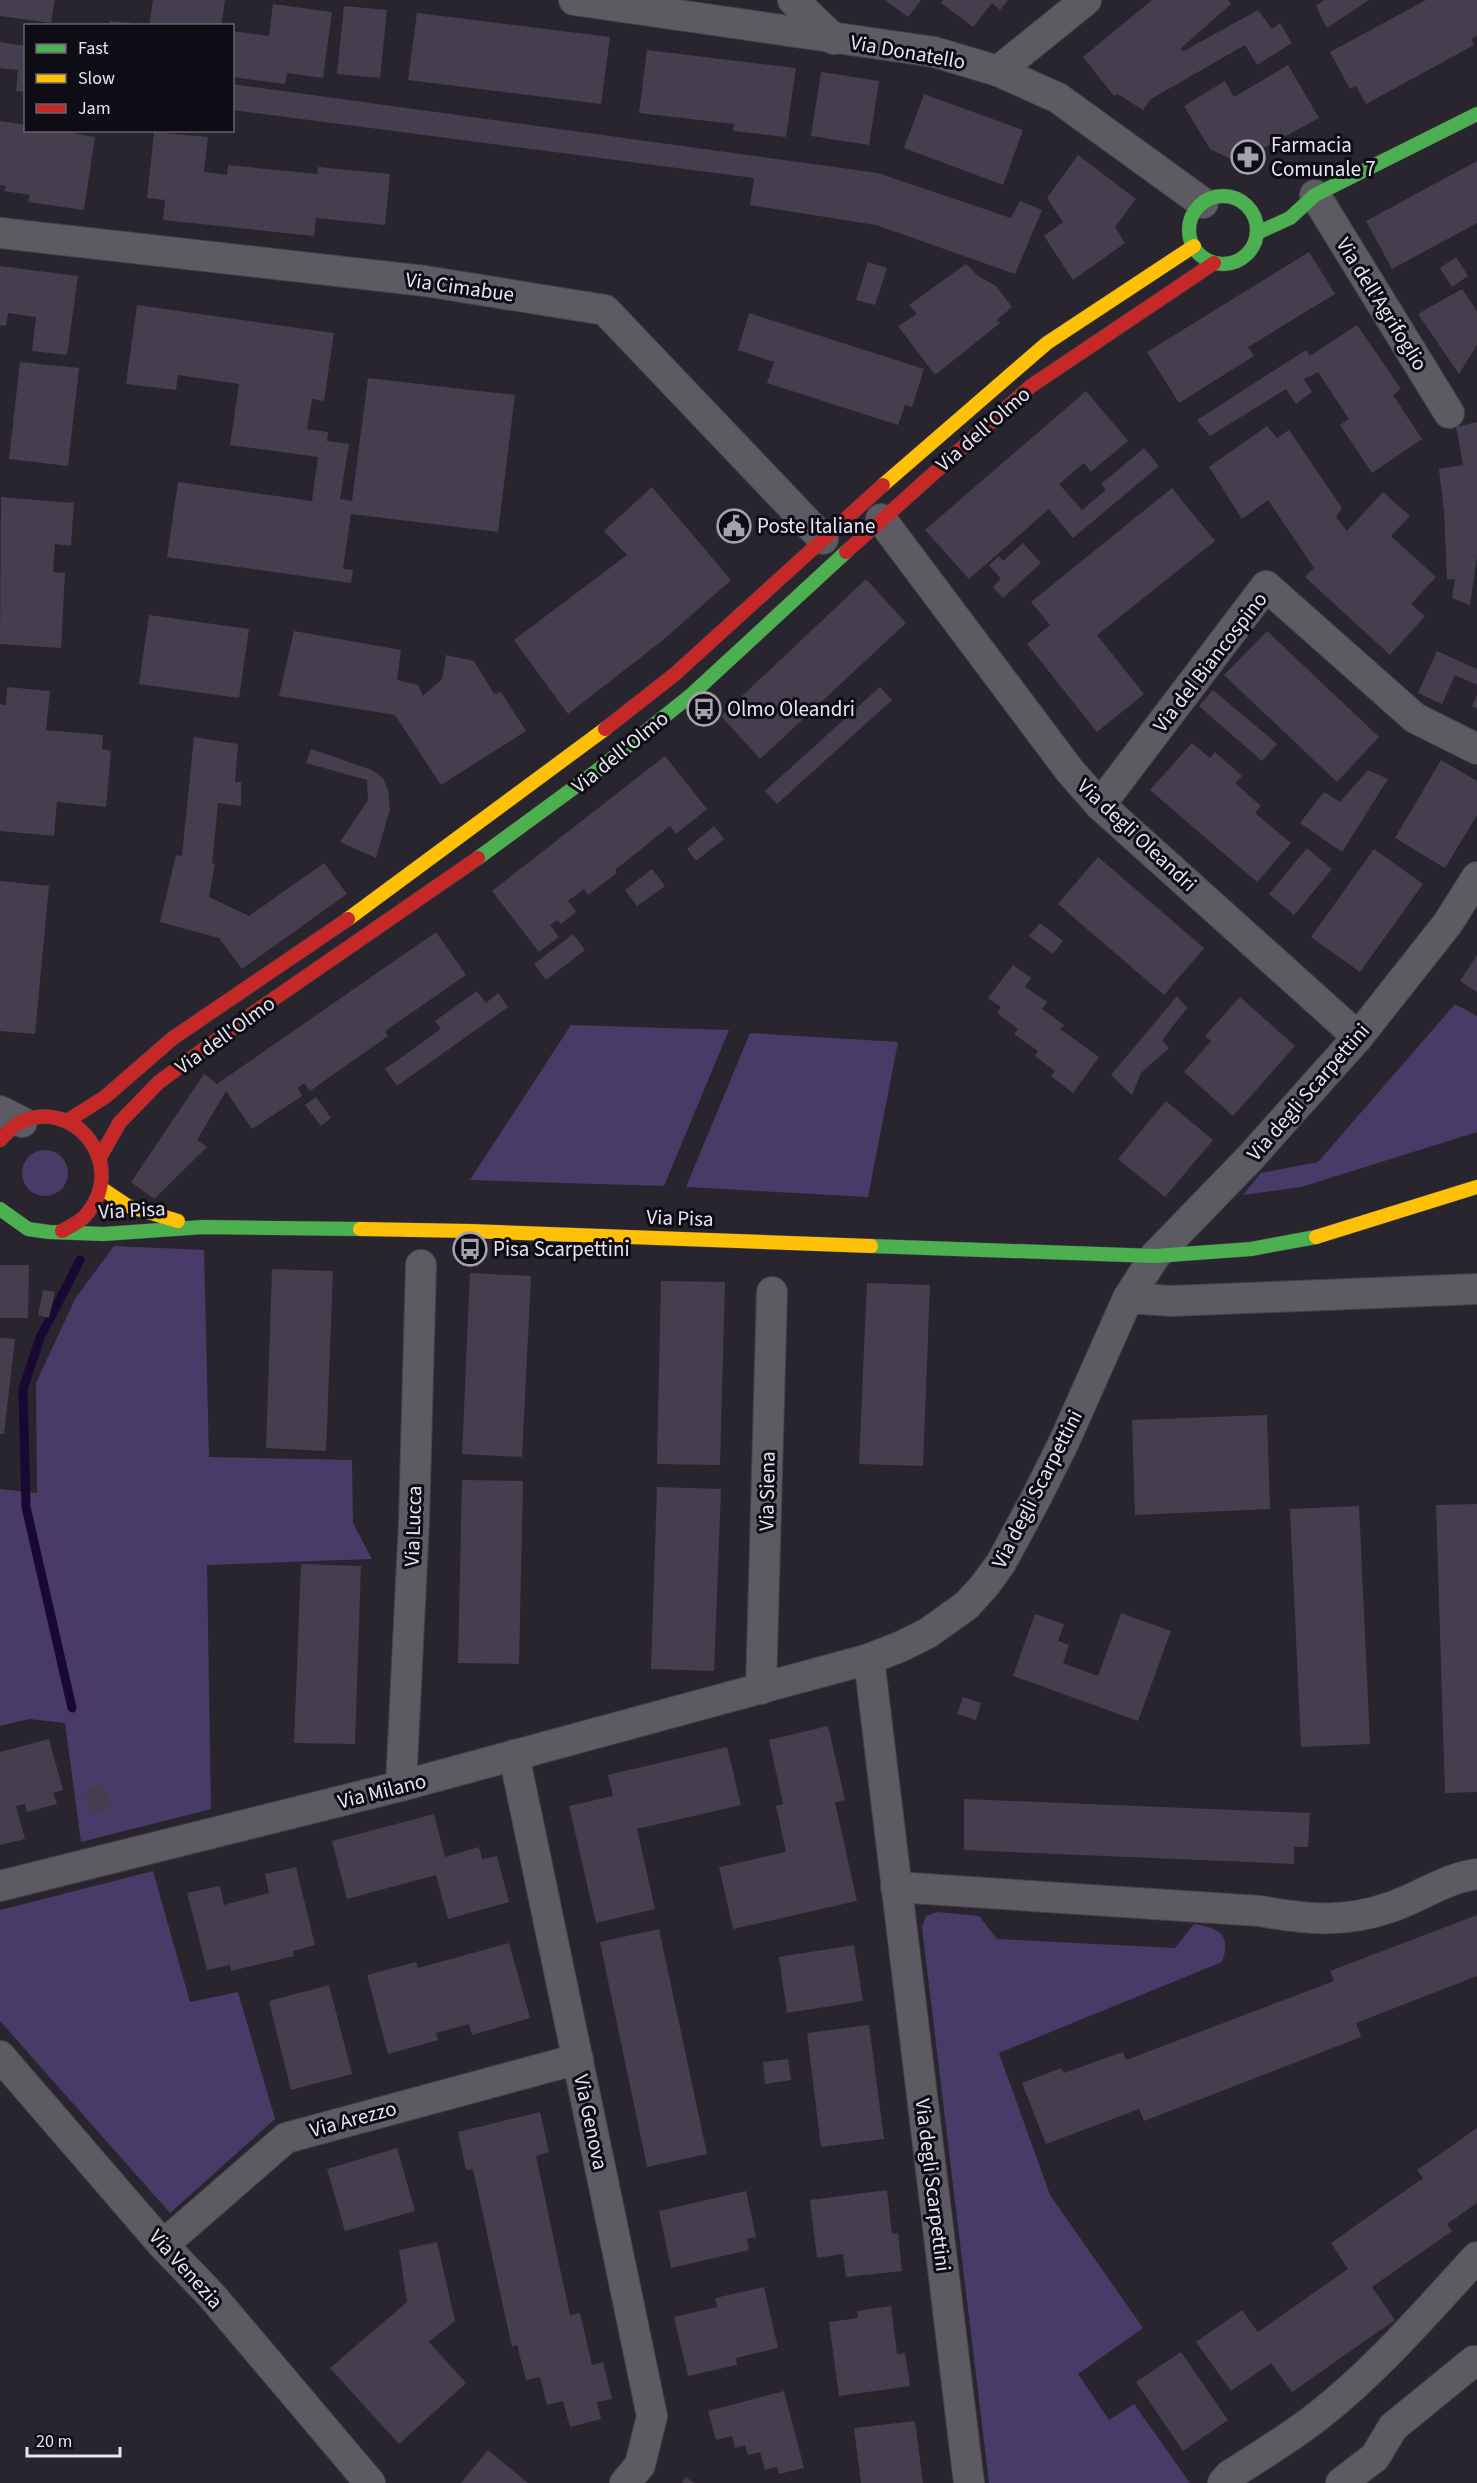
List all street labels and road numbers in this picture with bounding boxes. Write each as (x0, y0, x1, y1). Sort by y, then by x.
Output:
street label: Via Donatello (848, 27, 968, 77)
street label: Via dell'Agrifoglio (1329, 232, 1435, 376)
street label: Via Cimabue (404, 265, 516, 309)
street label: Via dell'Olmo (929, 379, 1037, 479)
street label: Via del Biancospino (1146, 585, 1274, 739)
street label: Via dell'Olmo (565, 704, 675, 800)
street label: Via degli Oleandri (1071, 772, 1203, 898)
street label: Via dell'Olmo (169, 989, 281, 1081)
street label: Via degli Scarpettini (1240, 1017, 1376, 1167)
street label: Via Pisa (98, 1193, 166, 1227)
street label: Via Pisa (646, 1202, 714, 1234)
street label: Via degli Scarpettini (984, 1405, 1090, 1573)
street label: Via Siena (751, 1451, 783, 1531)
street label: Via Lucca (397, 1485, 429, 1567)
street label: Via Milano (335, 1766, 429, 1816)
street label: Via Genova (566, 2071, 616, 2173)
street label: Via Arezzo (306, 2093, 400, 2145)
street label: Via degli Scarpettini (908, 2097, 958, 2273)
street label: Via Venezia (142, 2222, 230, 2316)

